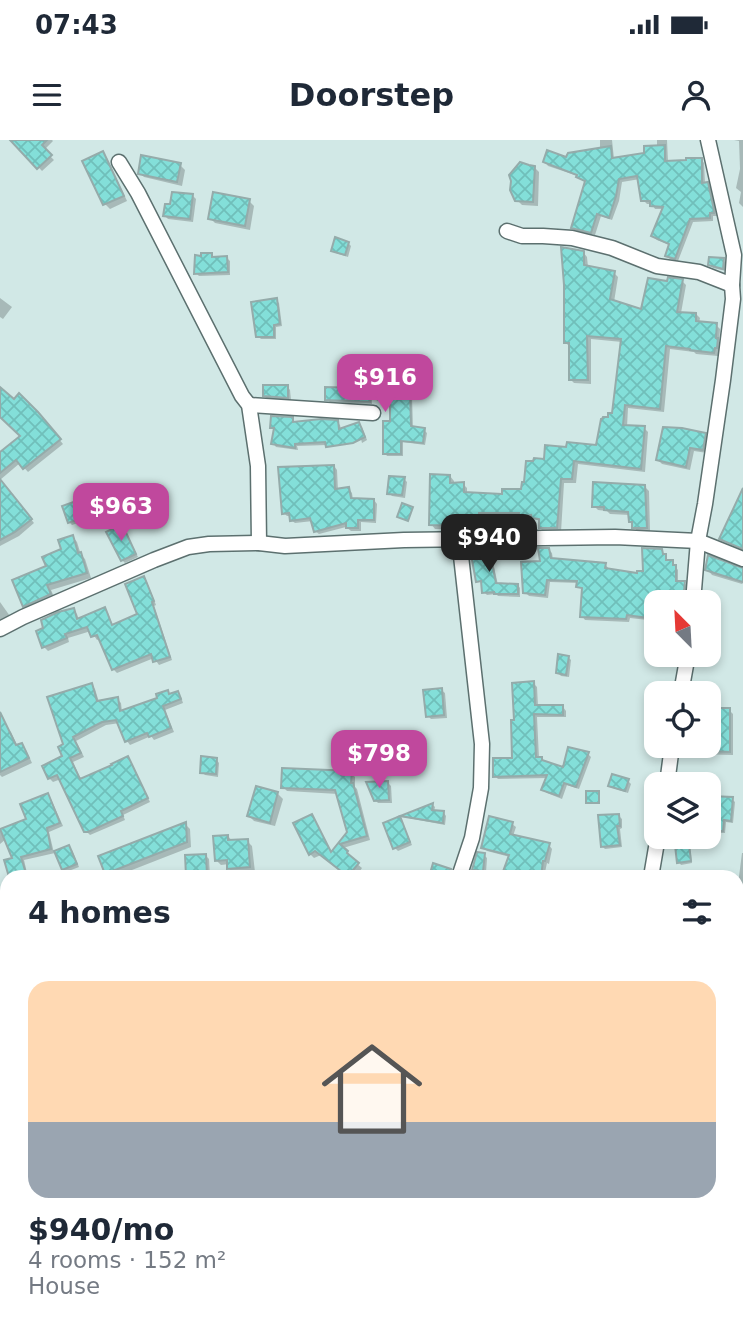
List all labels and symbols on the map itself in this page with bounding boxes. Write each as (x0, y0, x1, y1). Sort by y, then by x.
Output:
pin: $916 (344, 355, 426, 414)
pin: $963 (80, 484, 162, 543)
pin: $940 (448, 514, 530, 574)
north arrow (644, 590, 721, 667)
pin: $798 (338, 730, 420, 790)

